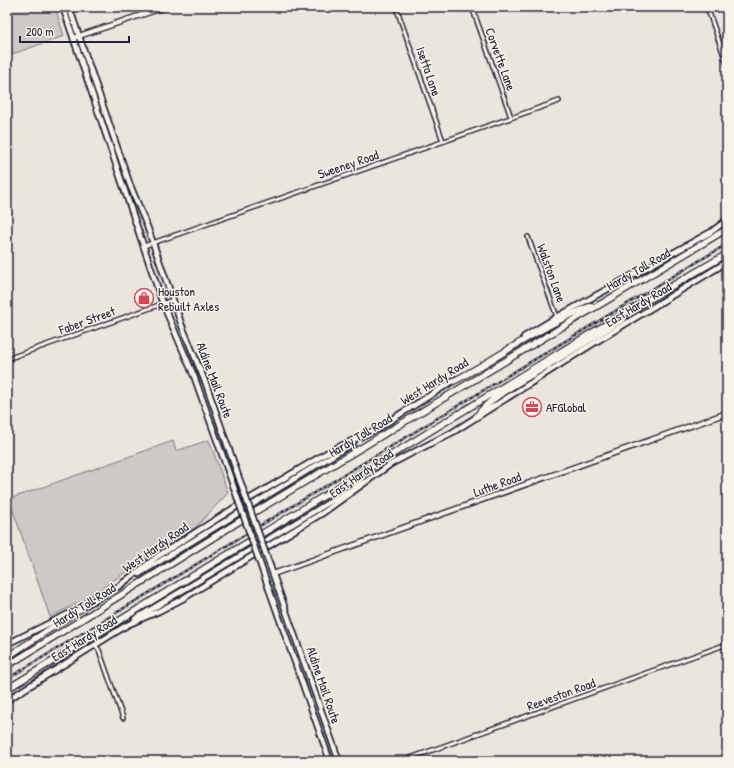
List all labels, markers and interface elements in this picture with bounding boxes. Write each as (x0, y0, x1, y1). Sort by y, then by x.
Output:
scale bar (20, 18, 129, 44)
text: 200 m (26, 23, 53, 40)
street label: Corvette Lane (481, 25, 521, 93)
street label: Isetta Lane (412, 44, 446, 98)
street label: Sweeney Road (315, 145, 381, 183)
street label: Walston Lane (533, 241, 571, 305)
street label: Hardy Toll Road (603, 243, 673, 295)
street label: East Hardy Road (601, 277, 675, 331)
place label: Houston Rebuilt Axles (158, 282, 219, 315)
shop icon: Houston Rebuilt Axles (133, 287, 155, 309)
street label: Faber Street (55, 301, 118, 339)
street label: Aldine Mail Route (192, 339, 238, 421)
street label: West Hardy Road (397, 353, 471, 409)
office icon: AFGlobal (521, 396, 543, 418)
place label: AFGlobal (546, 398, 587, 416)
street label: Hardy Toll Road (325, 409, 395, 461)
street label: East Hardy Road (325, 444, 397, 502)
street label: Luthe Road (471, 467, 523, 501)
street label: West Hardy Road (118, 518, 192, 576)
street label: Hardy Toll Road (49, 579, 119, 631)
street label: East Hardy Road (48, 611, 120, 665)
street label: Aldine Mail Route (302, 644, 346, 726)
street label: Reeveston Road (524, 673, 598, 715)

